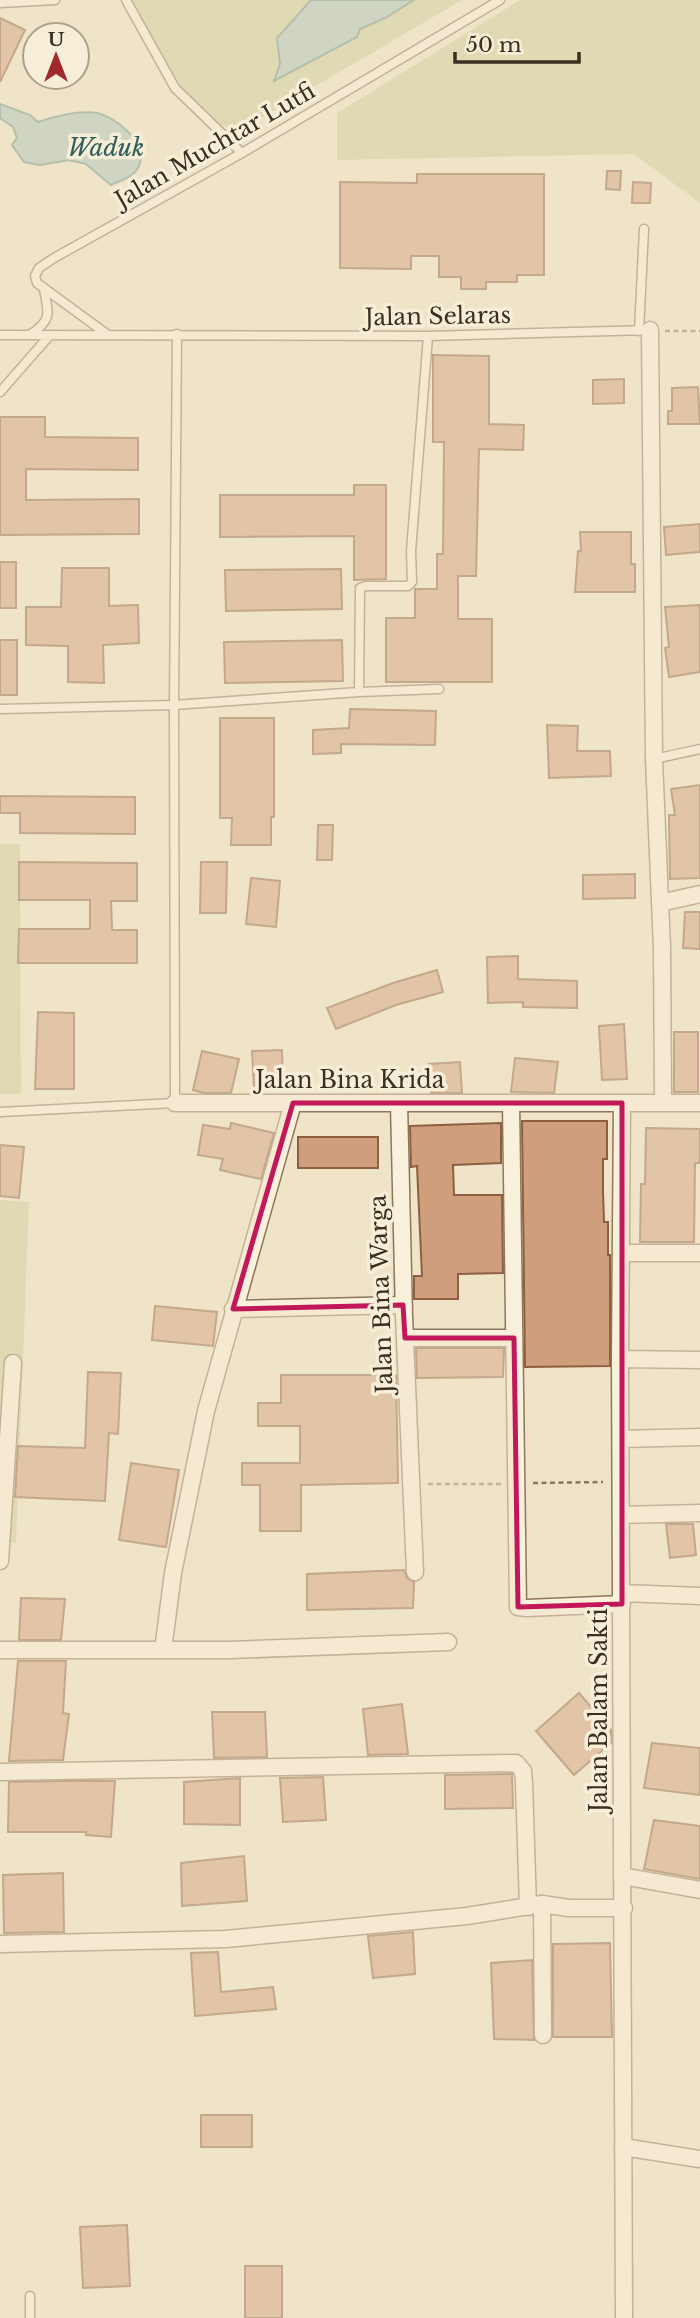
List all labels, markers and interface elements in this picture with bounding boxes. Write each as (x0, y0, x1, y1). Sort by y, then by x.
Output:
north arrow (21, 21, 91, 91)
scale bar (455, 21, 579, 65)
text: U (48, 28, 65, 51)
text: 50 m (466, 32, 522, 58)
street label: Jalan Muchtar Lutfi (108, 76, 320, 215)
water label: Waduk (68, 133, 144, 162)
street label: Jalan Selaras (362, 301, 511, 331)
street label: Jalan Bina Krida (252, 1066, 445, 1094)
street label: Jalan Bina Warga (364, 1194, 399, 1397)
street label: Jalan Balam Sakti (585, 1608, 613, 1815)

